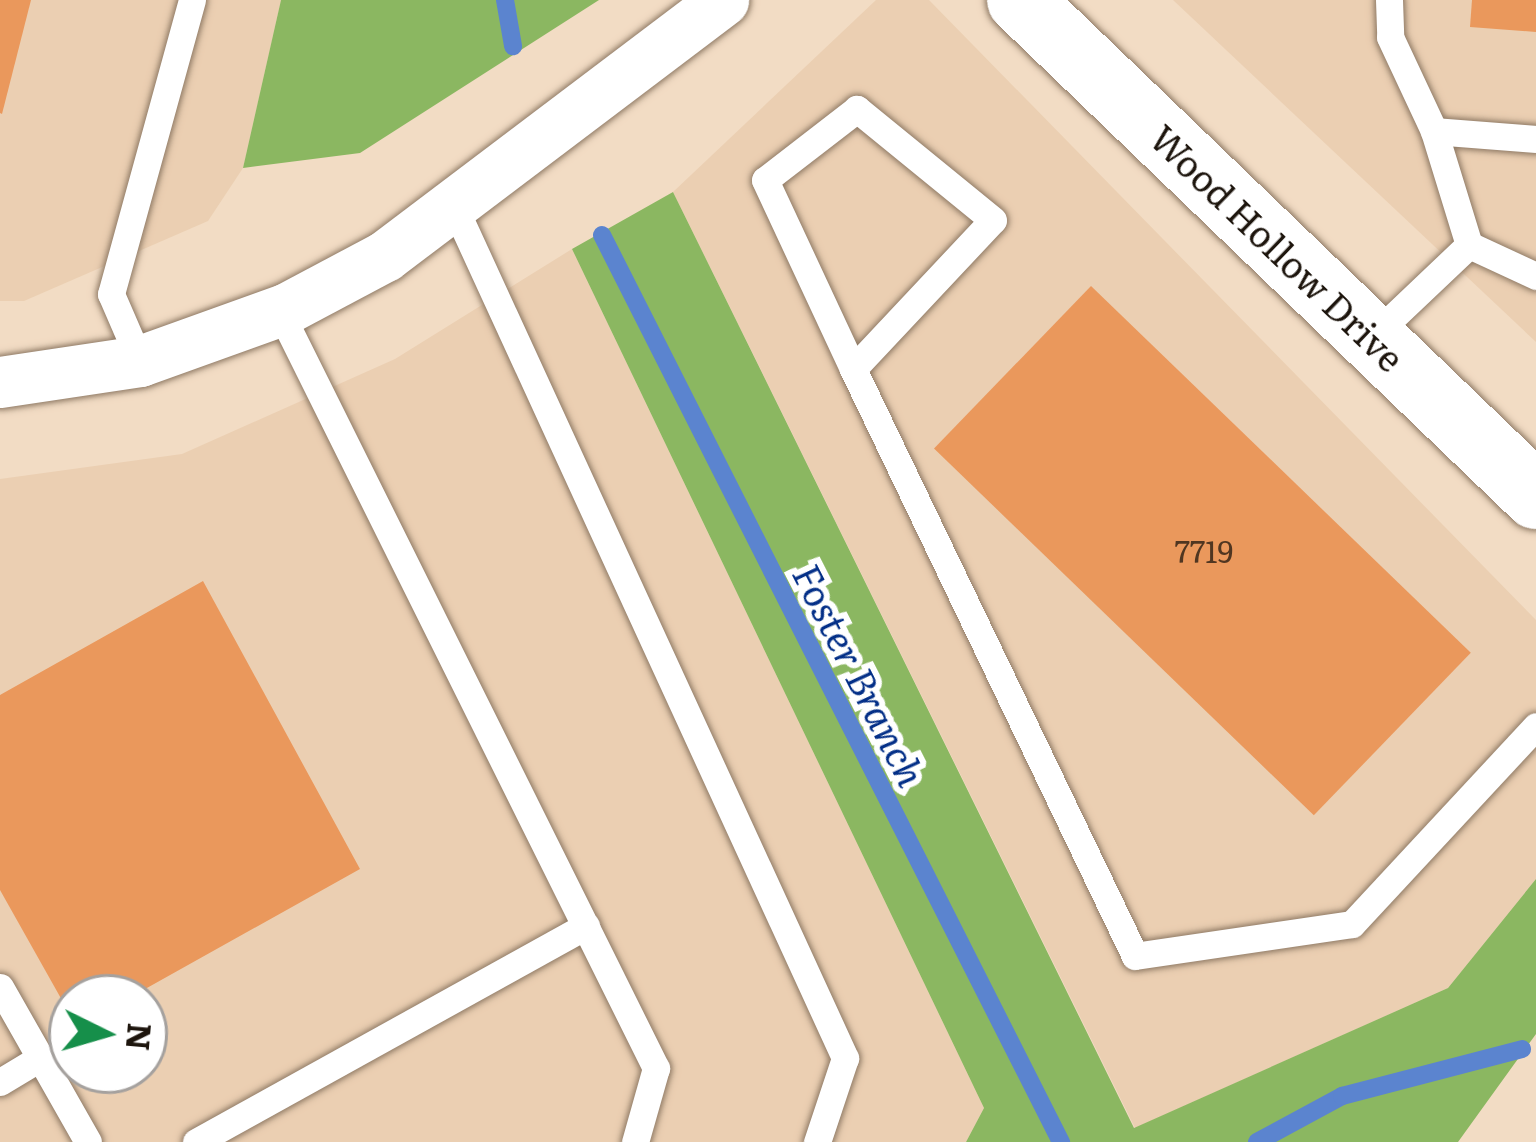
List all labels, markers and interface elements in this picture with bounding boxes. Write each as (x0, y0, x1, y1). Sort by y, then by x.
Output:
street label: Wood Hollow Drive (1142, 115, 1414, 379)
house number: 7719 (1175, 532, 1233, 568)
water label: Foster Branch (785, 555, 937, 793)
north arrow (48, 974, 168, 1094)
text: N (116, 1021, 167, 1053)

